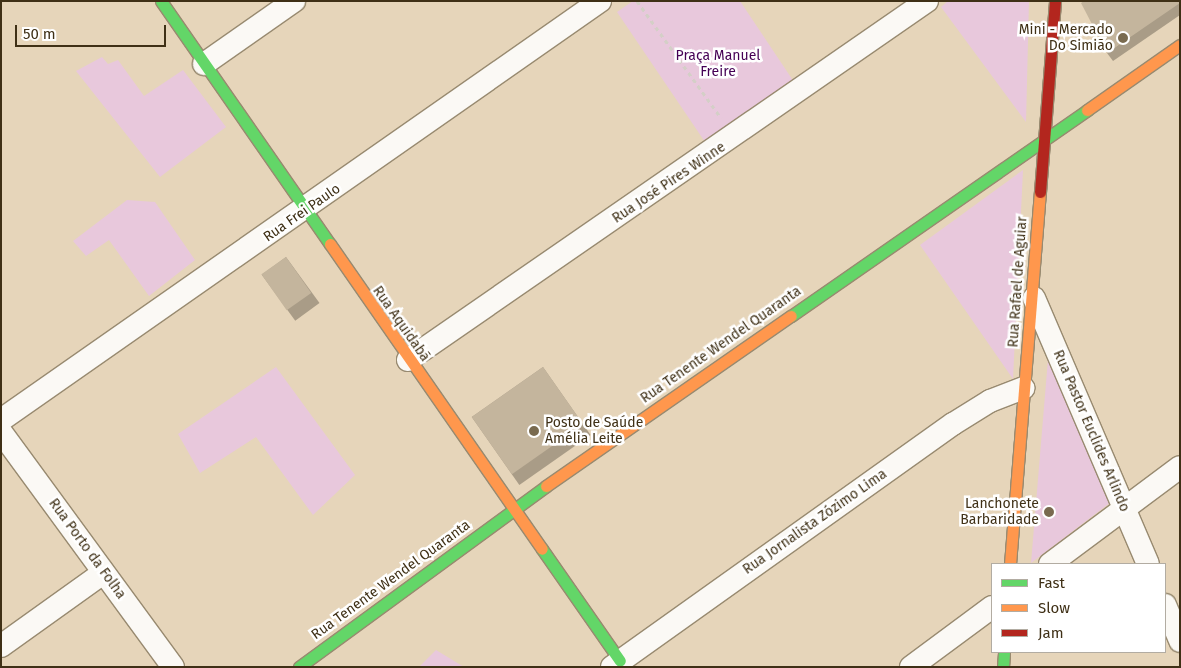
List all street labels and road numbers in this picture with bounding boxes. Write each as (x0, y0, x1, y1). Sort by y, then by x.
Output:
street label: Rua José Pires Winne (609, 139, 729, 227)
street label: Rua Frei Paulo (260, 180, 344, 246)
street label: Rua Rafael de Aguiar (1005, 216, 1031, 348)
street label: Rua Aquidabã (369, 283, 433, 365)
street label: Rua Tenente Wendel Quaranta (638, 283, 804, 407)
street label: Rua Pastor Euclides Arlindo (1049, 348, 1133, 514)
street label: Rua Jornalista Zózimo Lima (740, 466, 890, 578)
street label: Rua Porto da Folha (45, 495, 129, 603)
street label: Rua Tenente Wendel Quaranta (308, 517, 474, 643)

